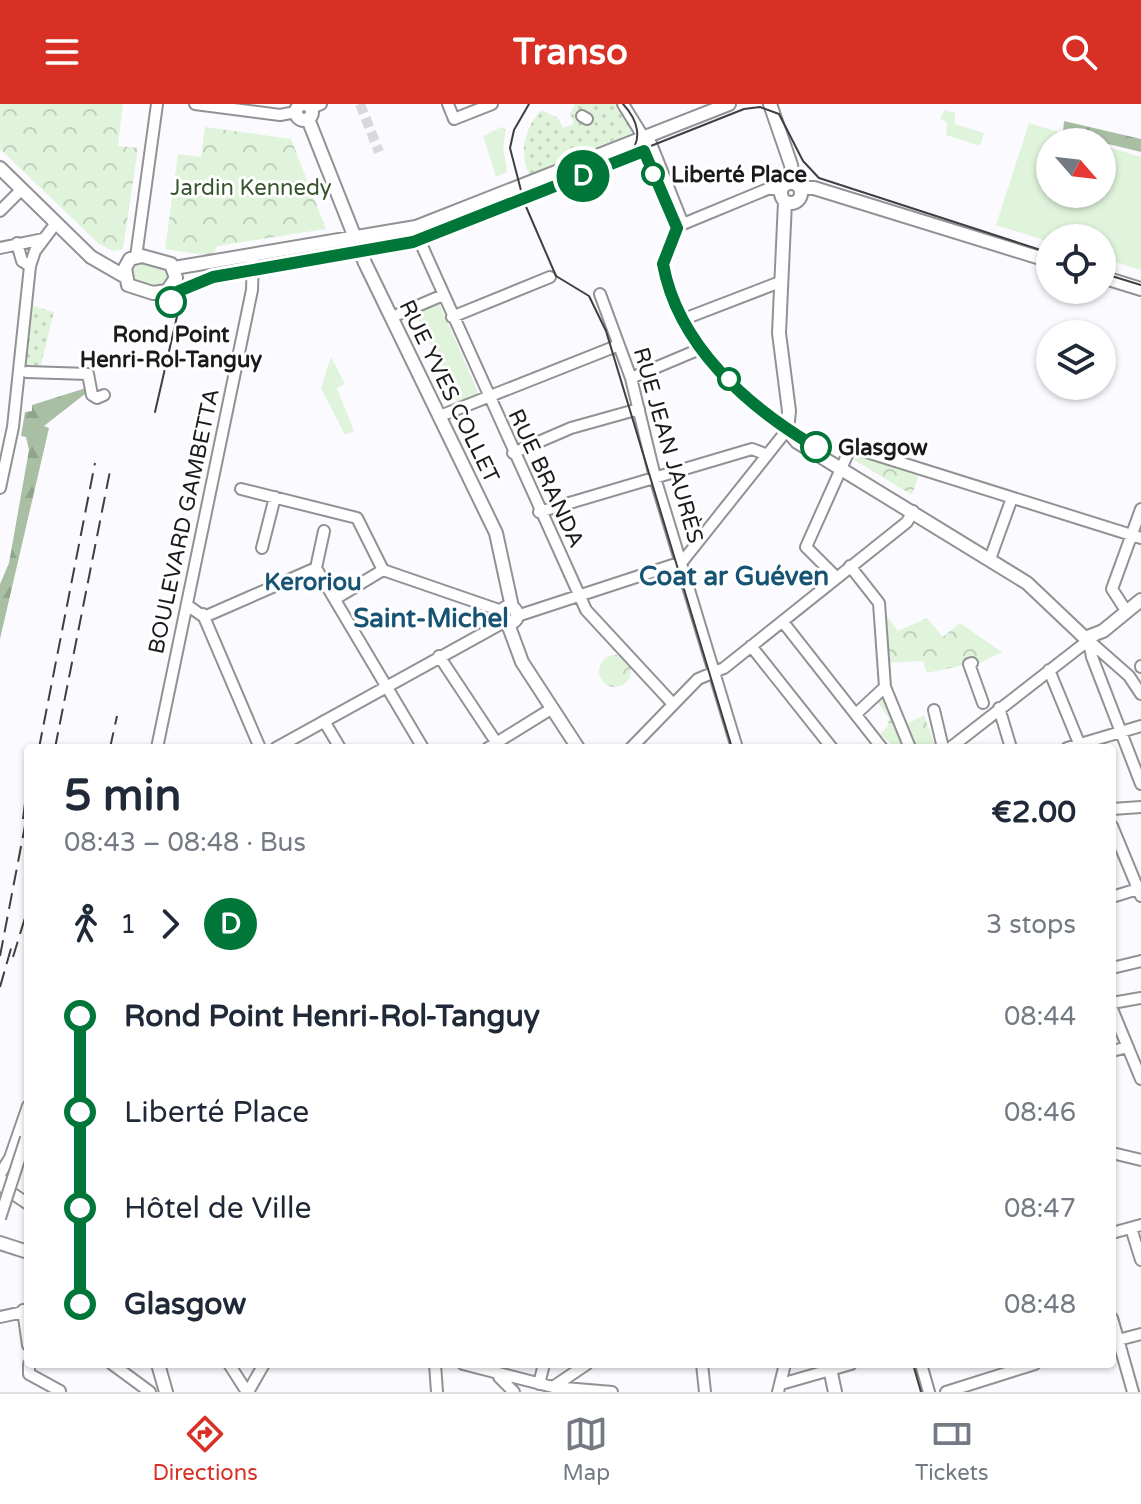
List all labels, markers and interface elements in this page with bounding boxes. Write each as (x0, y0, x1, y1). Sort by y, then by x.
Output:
icon: menu (40, 30, 84, 74)
icon: search (1057, 30, 1101, 74)
text: Transo (513, 31, 628, 74)
north arrow (1036, 128, 1116, 208)
map controls (1036, 128, 1116, 400)
line badge: D (557, 150, 609, 202)
text: D (572, 159, 594, 193)
place label: Liberté Place (671, 162, 807, 188)
marker: Liberté Place (642, 163, 664, 185)
park label: Jardin Kennedy (170, 175, 332, 201)
button: locate (1036, 224, 1116, 304)
marker: Rond Point Henri-Rol-Tanguy (156, 287, 186, 317)
street label: RUE YVES COLLET (393, 296, 505, 488)
button: layers (1036, 320, 1116, 400)
place label: Rond Point Henri-Rol-Tanguy (80, 322, 262, 373)
street label: RUE JEAN JAURÈS (628, 344, 709, 546)
unlabelled marker (718, 368, 740, 390)
street label: BOULEVARD GAMBETTA (143, 386, 225, 656)
street label: RUE BRANDA (503, 405, 590, 552)
marker: Glasgow (801, 432, 831, 462)
place label: Glasgow (838, 435, 928, 461)
district label: Coat ar Guéven (639, 561, 829, 592)
district label: Keroriou (264, 568, 362, 597)
district label: Saint-Michel (353, 603, 509, 634)
text: 5 min (64, 770, 181, 823)
text: €2.00 (991, 794, 1076, 831)
text: 08:43 – 08:48 · Bus (64, 827, 306, 858)
icon: walk (64, 902, 108, 946)
icon: forward (148, 902, 192, 946)
text: D (220, 907, 241, 941)
text: 1 (120, 909, 136, 940)
text: 3 stops (986, 909, 1076, 940)
text: Rond Point Henri-Rol-Tanguy (124, 998, 540, 1035)
text: 08:44 (1004, 1001, 1076, 1032)
text: Liberté Place (124, 1094, 309, 1131)
text: 08:46 (1004, 1097, 1076, 1128)
text: Hôtel de Ville (124, 1190, 311, 1227)
text: 08:47 (1004, 1193, 1076, 1224)
text: Glasgow (124, 1286, 246, 1323)
text: 08:48 (1004, 1289, 1076, 1320)
tab: Directions (152, 1412, 258, 1486)
tab: Map (563, 1412, 610, 1486)
tab: Tickets (915, 1412, 989, 1486)

